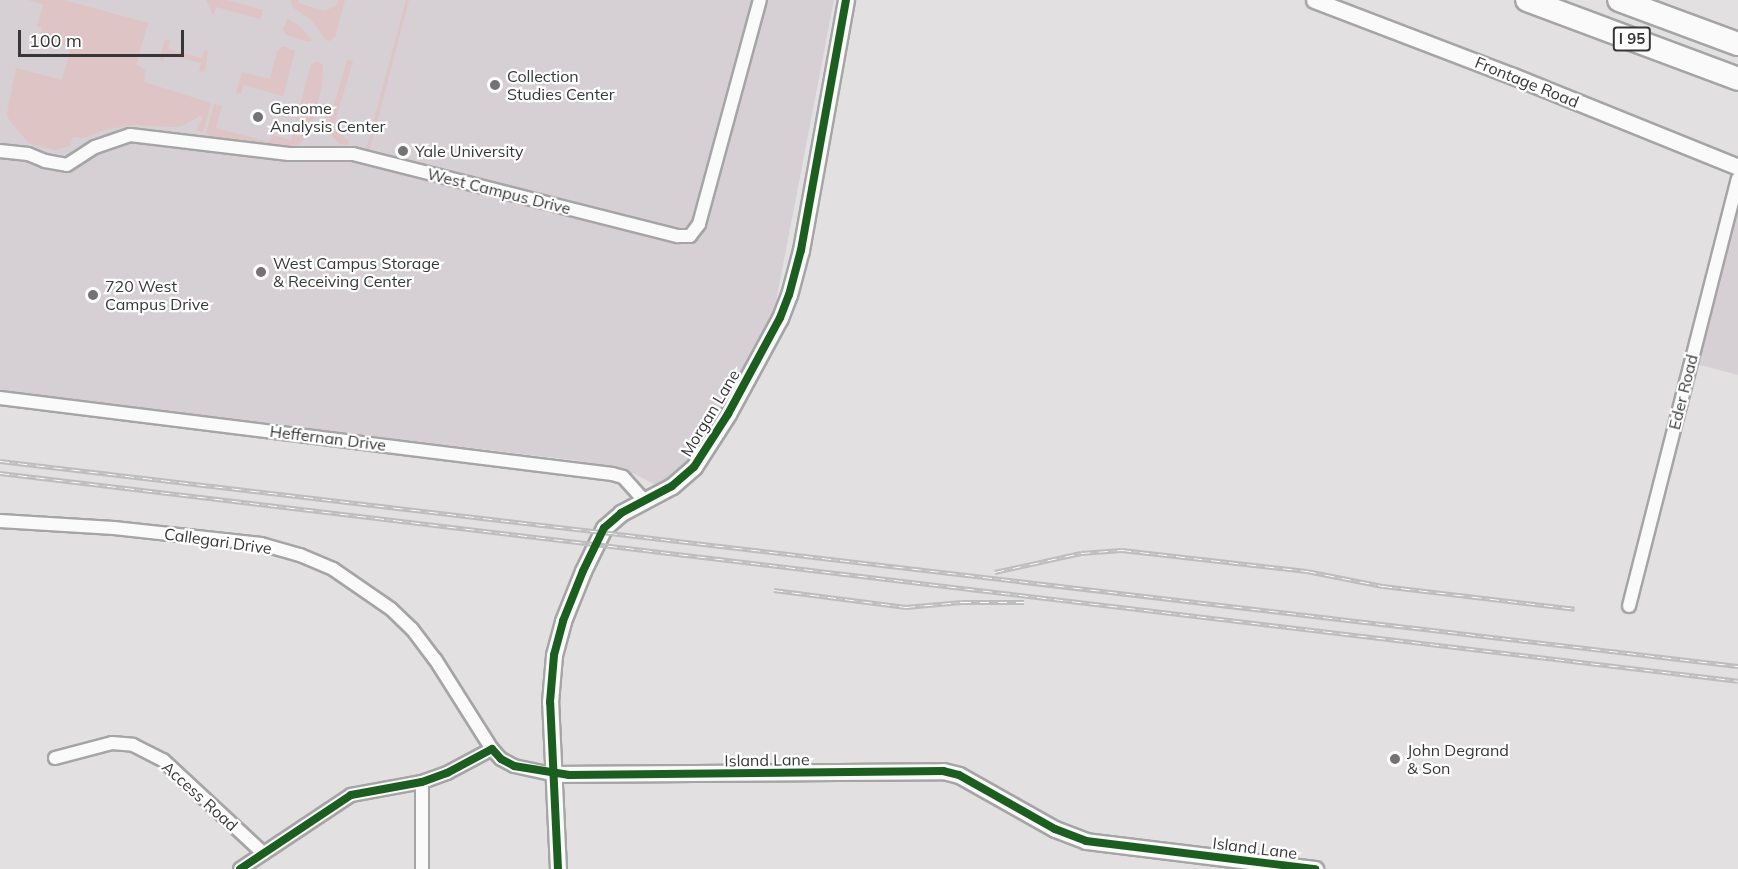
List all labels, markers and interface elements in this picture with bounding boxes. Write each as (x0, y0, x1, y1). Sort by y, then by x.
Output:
scale bar (21, 18, 188, 56)
road number: I 95 (1612, 27, 1652, 51)
text: 100 m (29, 29, 82, 52)
street label: Frontage Road (1472, 52, 1582, 112)
place label: Collection Studies Center (507, 66, 614, 104)
marker: Collection Studies Center (488, 78, 502, 92)
place label: Genome Analysis Center (270, 98, 385, 136)
marker: Genome Analysis Center (251, 110, 265, 124)
place label: Yale University (415, 141, 523, 161)
marker: Yale University (396, 144, 410, 158)
street label: West Campus Drive (425, 164, 573, 218)
place label: West Campus Storage & Receiving Center (273, 253, 440, 291)
marker: West Campus Storage & Receiving Center (254, 265, 268, 279)
place label: 720 West Campus Drive (105, 276, 209, 314)
marker: 720 West Campus Drive (86, 288, 100, 302)
street label: Eder Road (1664, 352, 1702, 432)
street label: Morgan Lane (677, 366, 743, 460)
street label: Heffernan Drive (269, 421, 387, 455)
street label: Callegari Drive (163, 524, 273, 558)
place label: John Degrand & Son (1407, 740, 1509, 778)
street label: Island Lane (724, 750, 810, 770)
marker: John Degrand & Son (1388, 752, 1402, 766)
street label: Access Road (158, 757, 242, 835)
street label: Island Lane (1212, 833, 1298, 863)

